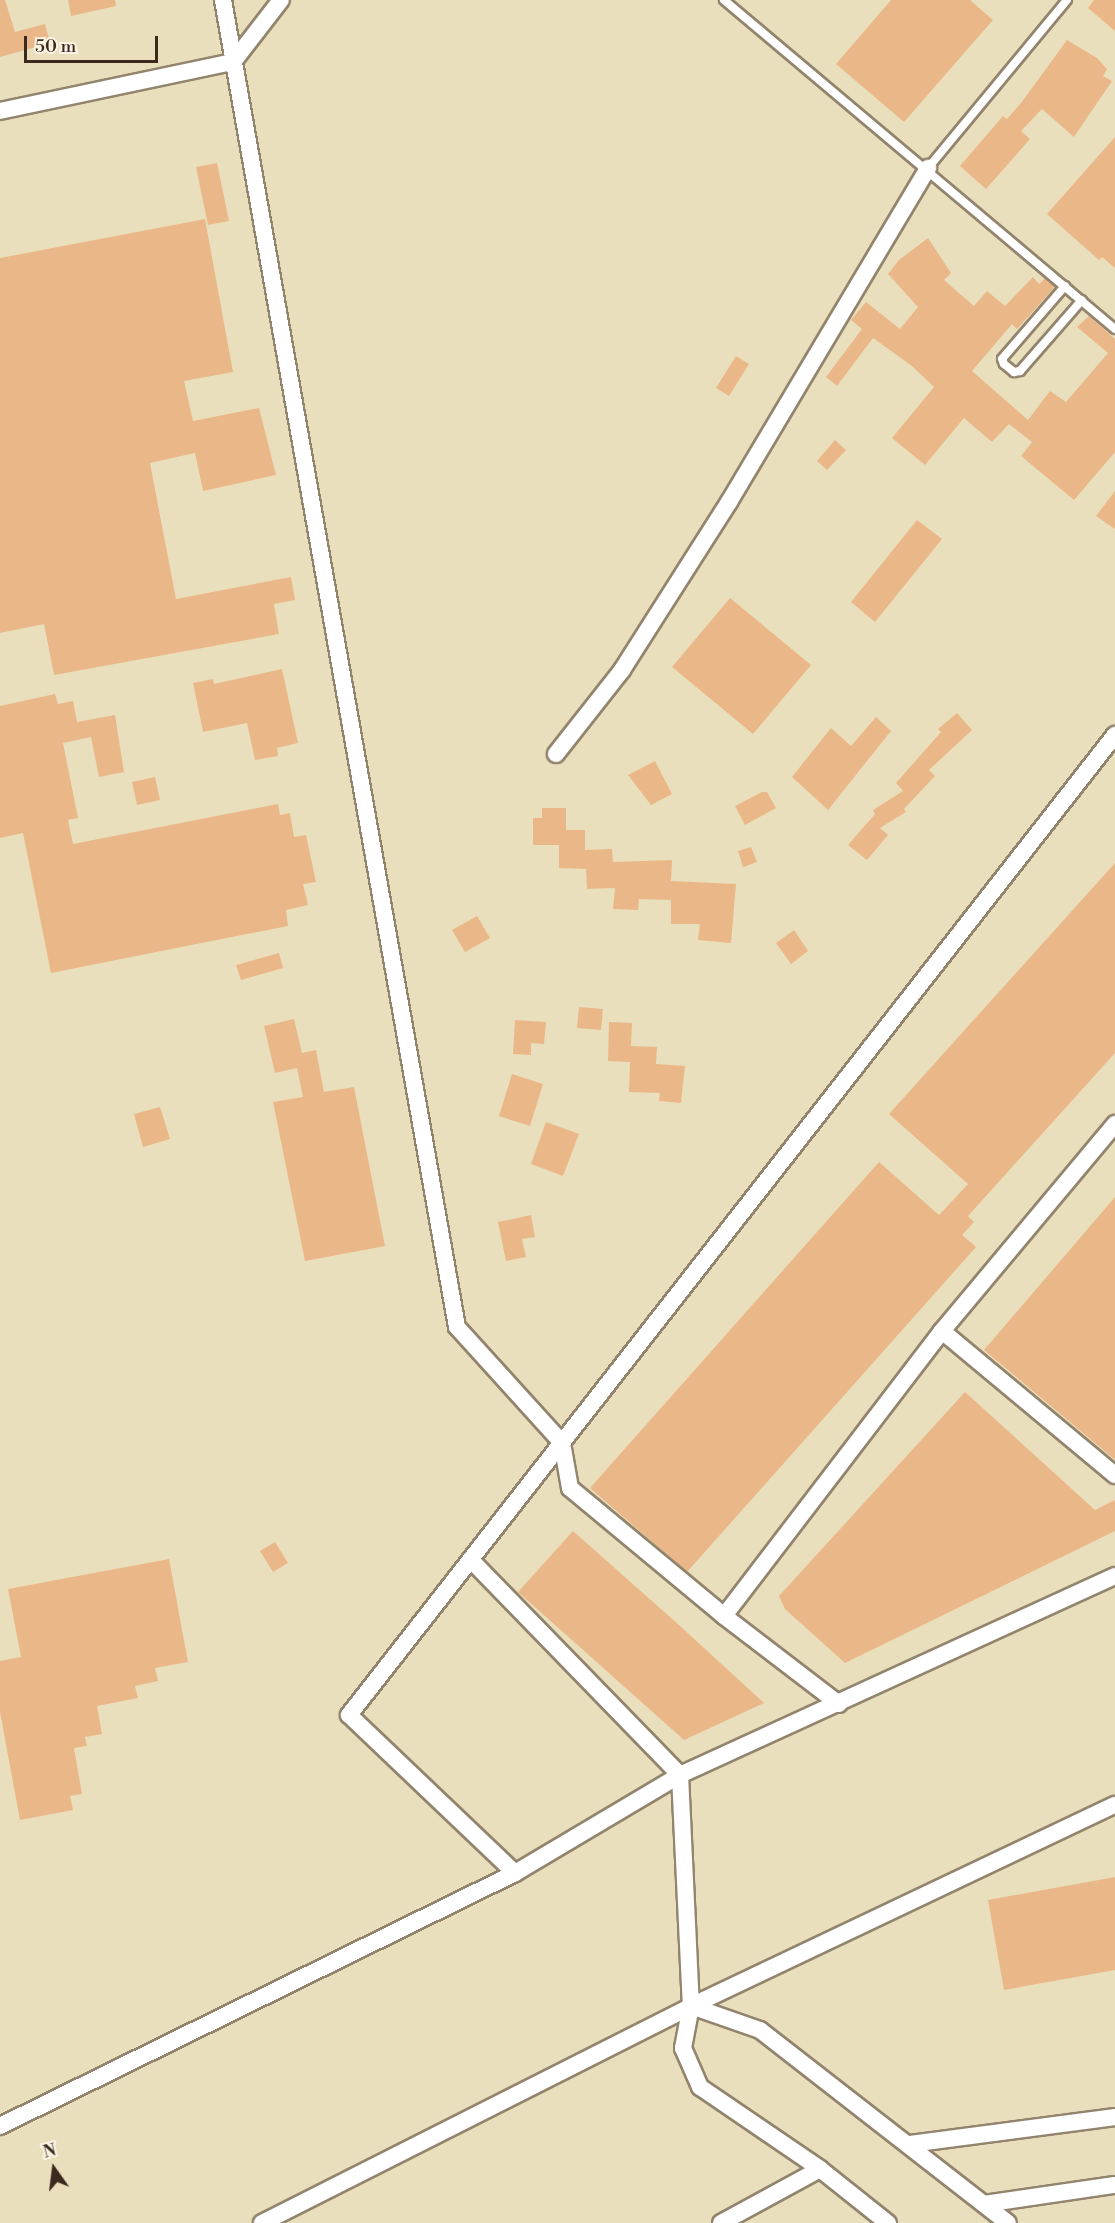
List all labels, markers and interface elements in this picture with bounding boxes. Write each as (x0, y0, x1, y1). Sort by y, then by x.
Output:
scale bar (27, 24, 160, 62)
text: 50 m (35, 35, 76, 58)
north arrow (24, 2139, 84, 2199)
text: N (41, 2140, 58, 2163)

